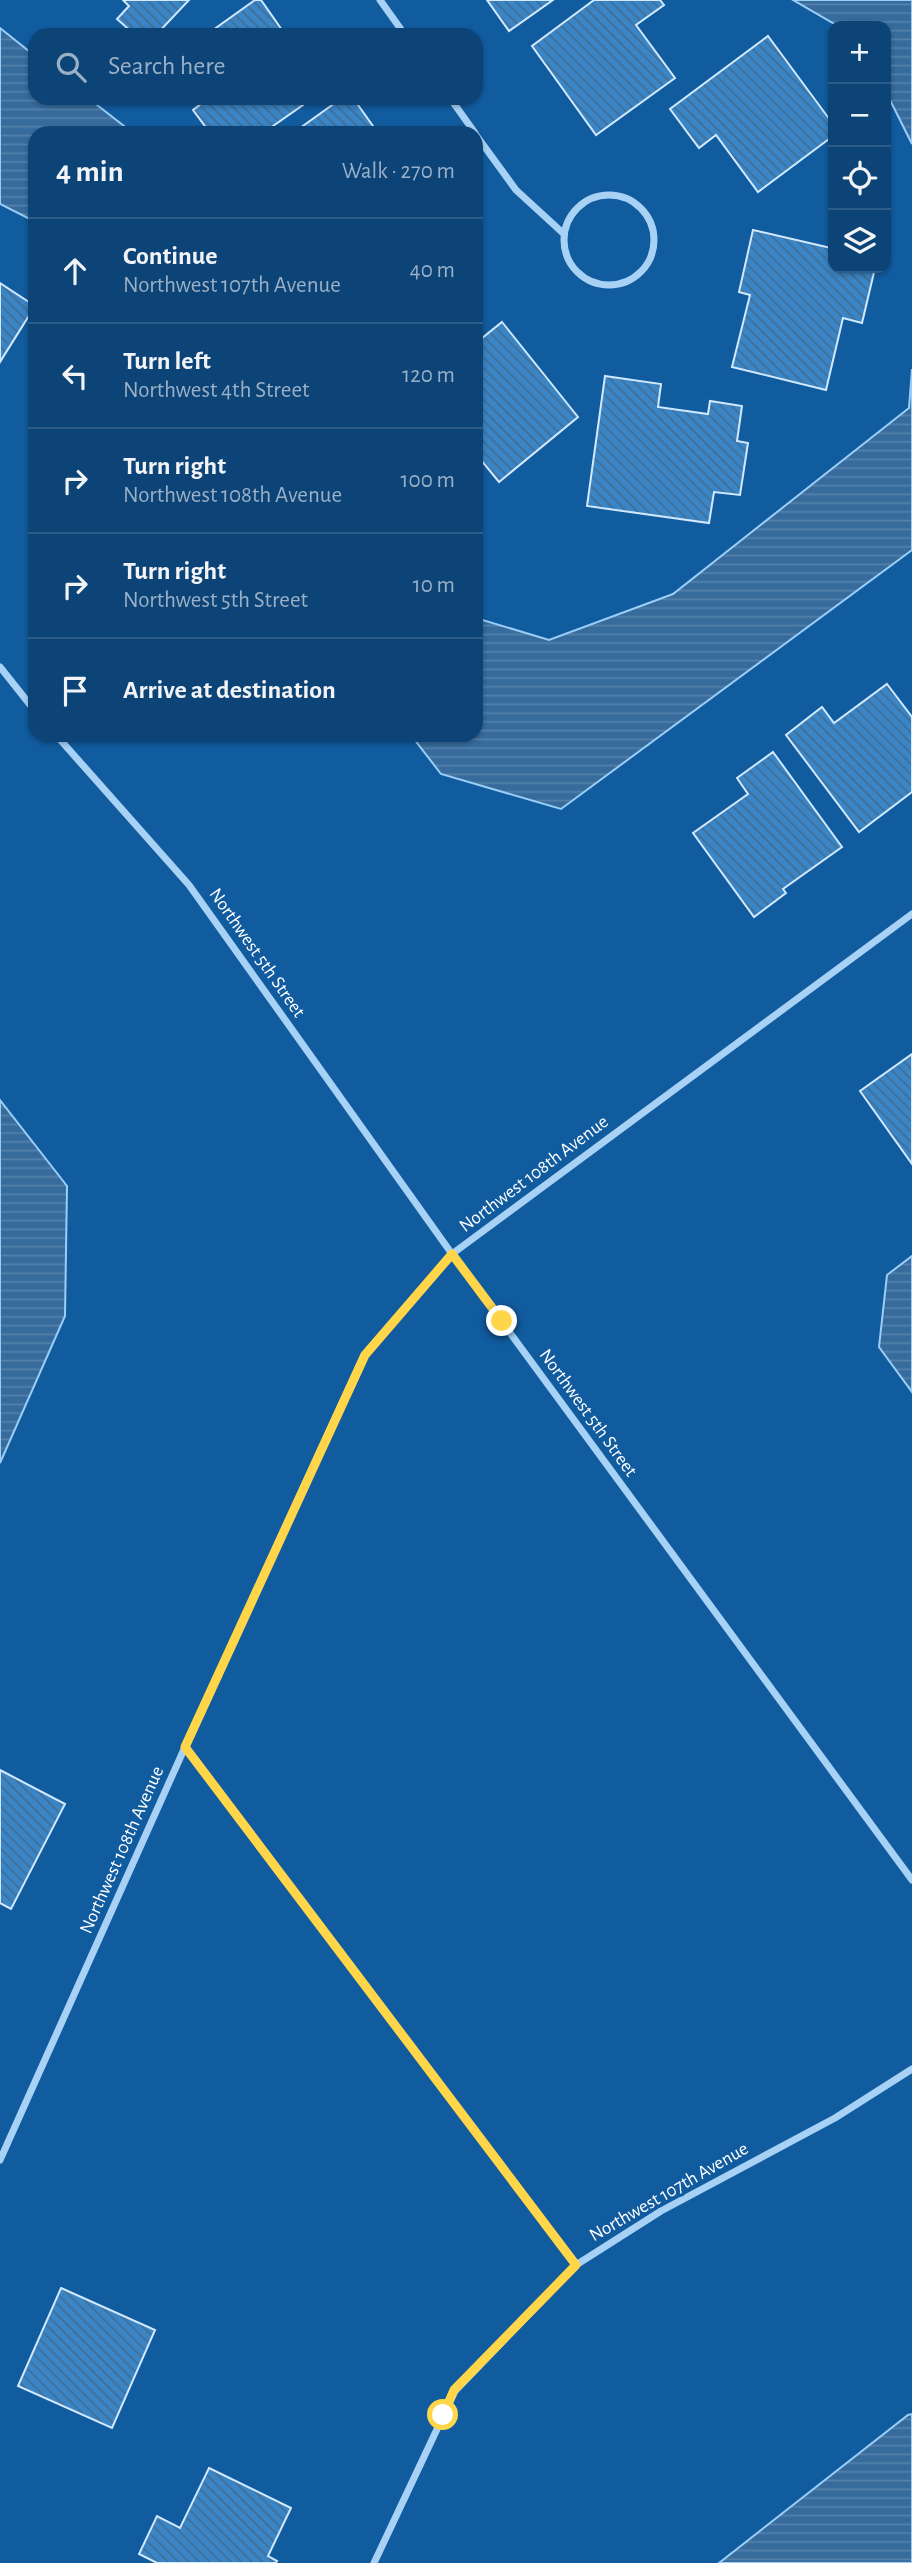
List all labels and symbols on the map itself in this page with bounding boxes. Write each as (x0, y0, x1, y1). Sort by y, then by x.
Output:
street label: Northwest 5th Street (205, 885, 309, 1021)
street label: Northwest 108th Avenue (456, 1112, 612, 1236)
route end (486, 1305, 517, 1336)
street label: Northwest 5th Street (535, 1346, 641, 1480)
street label: Northwest 108th Avenue (77, 1763, 167, 1937)
street label: Northwest 107th Avenue (586, 2139, 752, 2245)
route start (427, 2399, 458, 2430)

